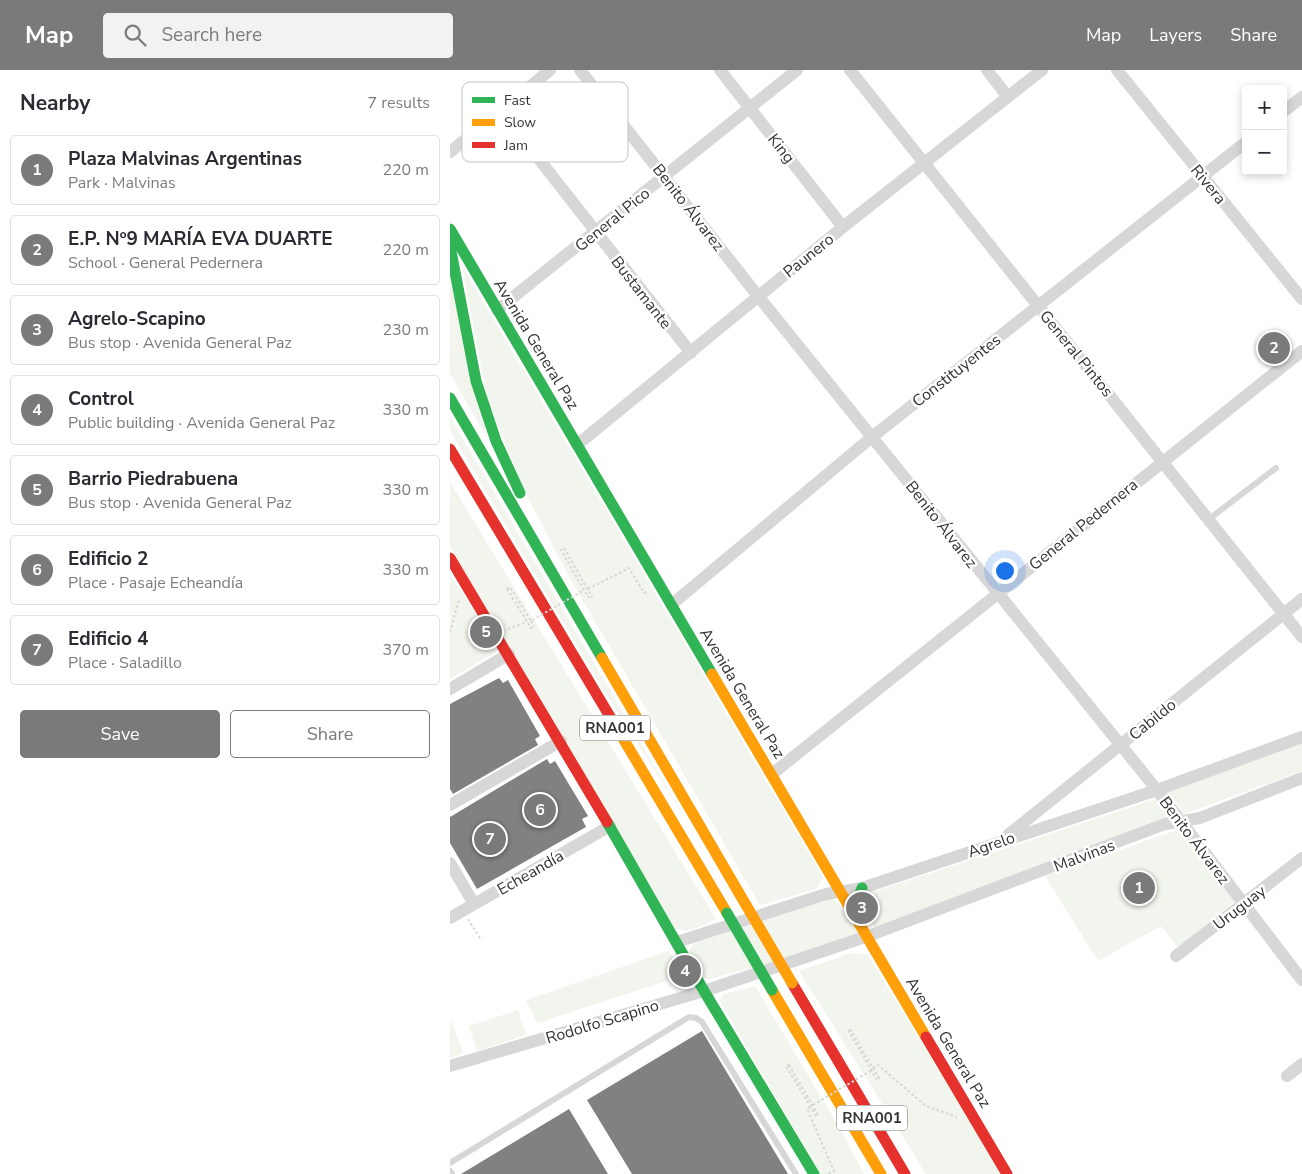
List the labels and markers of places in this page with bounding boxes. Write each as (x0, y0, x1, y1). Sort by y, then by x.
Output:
pin: 2 (1258, 329, 1290, 367)
pin: 5 (470, 613, 502, 651)
pin: 6 (524, 791, 556, 829)
pin: 7 (474, 820, 506, 858)
pin: 1 (1123, 869, 1155, 907)
pin: 3 (846, 889, 878, 927)
pin: 4 (669, 952, 701, 990)

